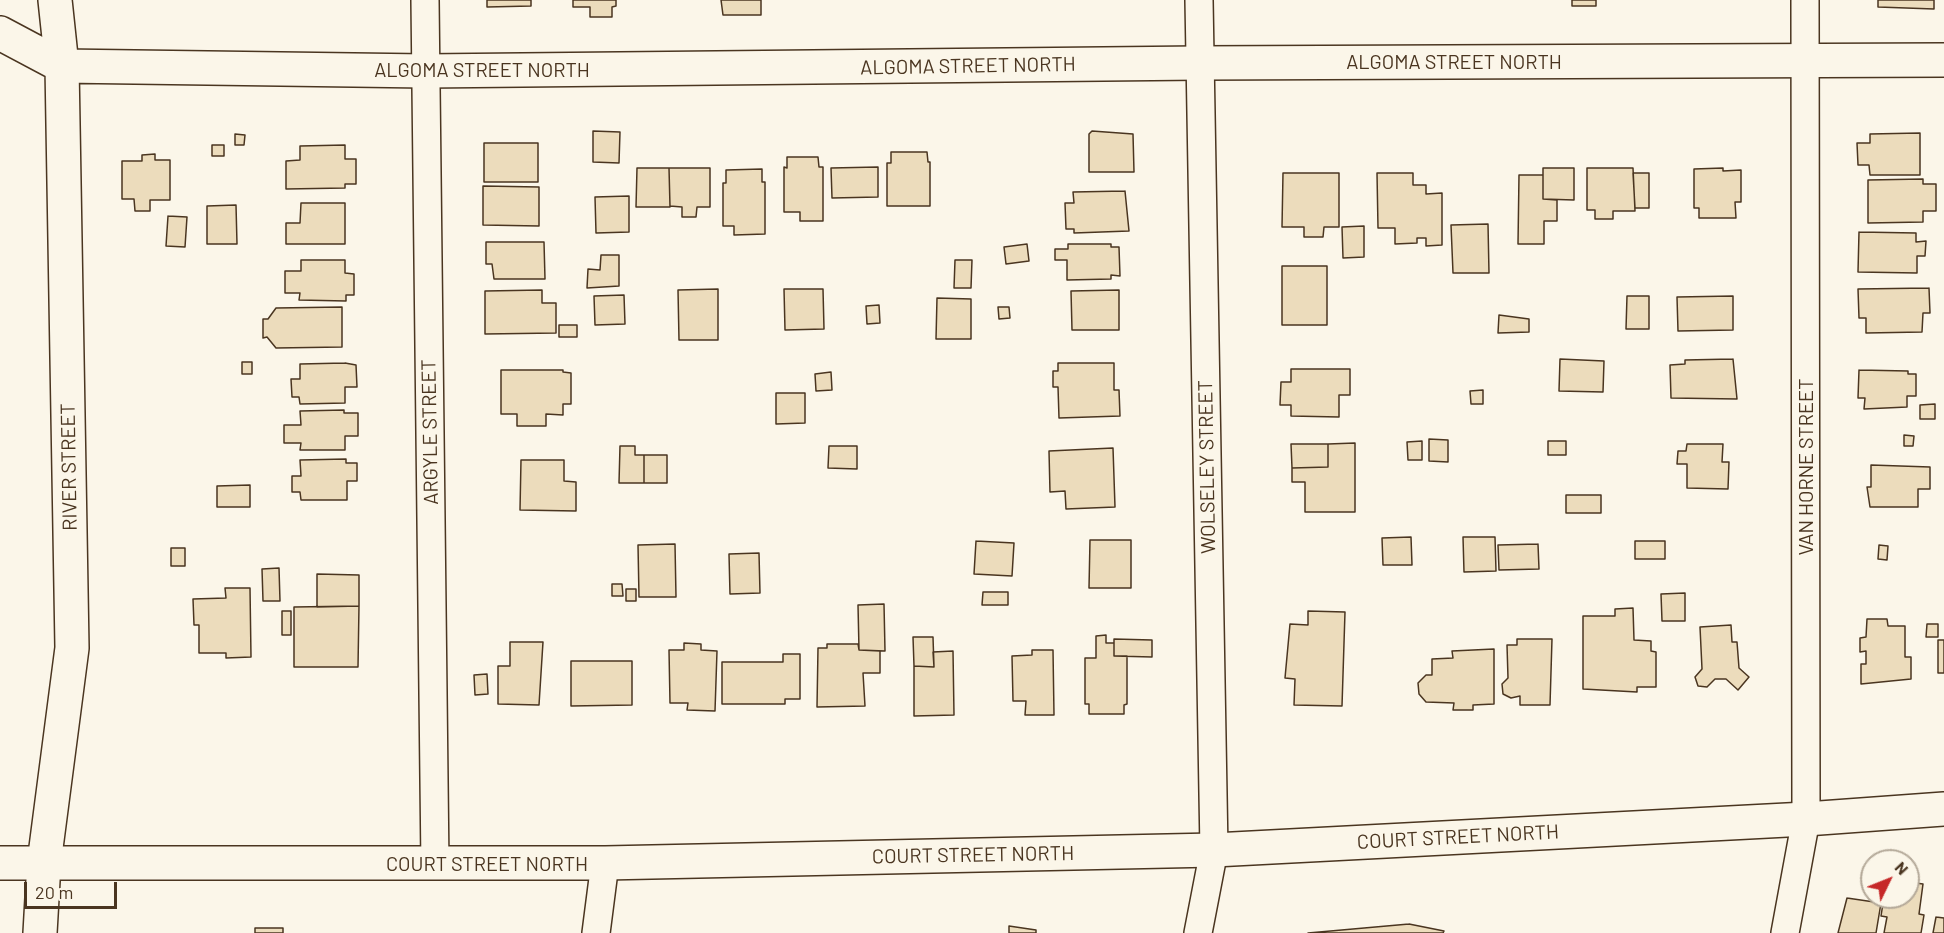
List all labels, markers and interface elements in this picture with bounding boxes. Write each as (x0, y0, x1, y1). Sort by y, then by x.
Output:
street label: ALGOMA STREET NORTH (1346, 50, 1562, 74)
street label: ALGOMA STREET NORTH (860, 52, 1076, 80)
street label: ALGOMA STREET NORTH (374, 58, 590, 82)
street label: ARGYLE STREET (417, 359, 443, 505)
street label: VAN HORNE STREET (1794, 378, 1818, 556)
street label: WOLSELEY STREET (1193, 380, 1221, 554)
street label: RIVER STREET (56, 403, 82, 531)
street label: COURT STREET NORTH (1356, 820, 1560, 854)
street label: COURT STREET NORTH (872, 841, 1074, 869)
north arrow (1860, 849, 1920, 909)
street label: COURT STREET NORTH (386, 852, 588, 876)
text: N (1891, 857, 1913, 878)
scale bar (27, 870, 120, 908)
text: 20 m (35, 881, 73, 903)

